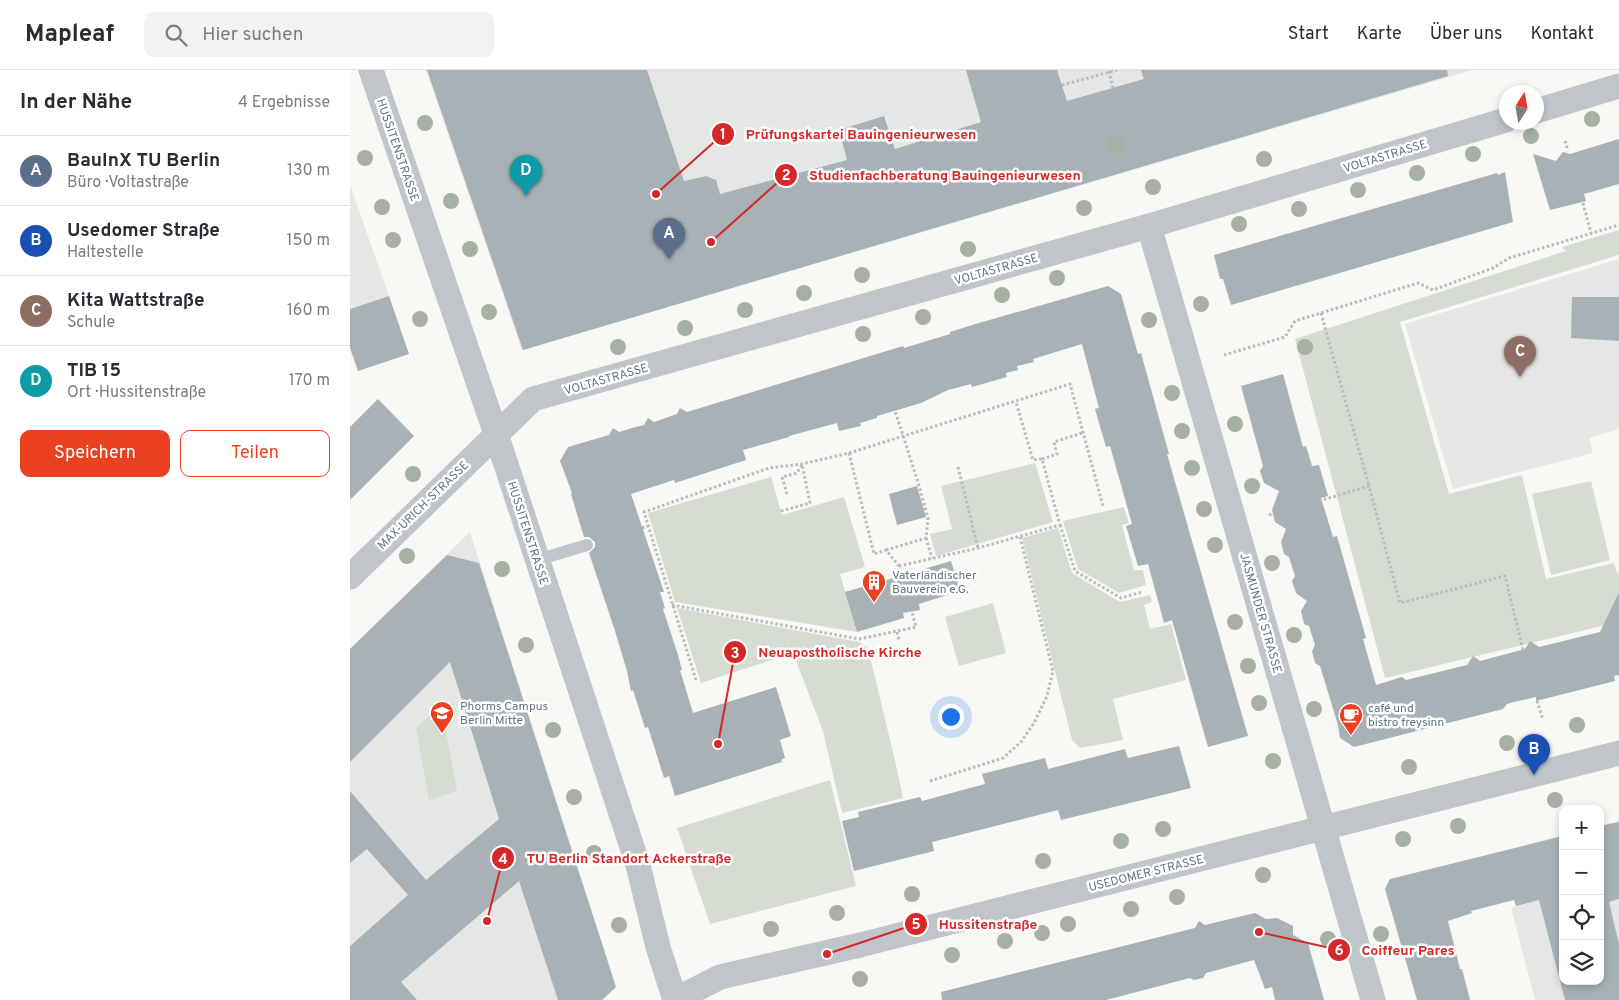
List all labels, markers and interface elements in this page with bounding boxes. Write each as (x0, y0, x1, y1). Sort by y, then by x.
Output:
search box (144, 12, 494, 57)
text: Mapleaf (25, 20, 114, 50)
icon: search (162, 21, 190, 49)
text: Hier suchen (202, 23, 303, 47)
text: Start (1288, 23, 1329, 46)
text: Karte (1357, 23, 1402, 46)
text: Über uns (1430, 23, 1502, 46)
text: Kontakt (1530, 23, 1594, 46)
north arrow (1499, 85, 1544, 130)
text: In der Nähe (20, 89, 132, 116)
text: 4 Ergebnisse (238, 93, 330, 113)
street label: HUSSITENSTRASSE (372, 97, 422, 204)
callout: Prüfungskartei Bauingenieurwesen (711, 119, 986, 148)
text: 1 (720, 126, 726, 145)
text: Prüfungskartei Bauingenieurwesen (746, 127, 976, 144)
street label: VOLTASTRASSE (1342, 137, 1429, 177)
text: BauInX TU Berlin (67, 149, 220, 173)
pin: D (510, 155, 542, 196)
callout: Studienfachberatung Bauingenieurwesen (774, 160, 1090, 189)
text: A (30, 161, 42, 181)
text: 130 m (287, 161, 330, 181)
text: 2 (781, 167, 791, 186)
text: Studienfachberatung Bauingenieurwesen (809, 168, 1081, 185)
text: Büro · Voltastraße (67, 173, 189, 193)
pin: A (653, 218, 685, 259)
text: Usedomer Straße (67, 219, 220, 243)
text: B (30, 231, 42, 251)
text: 150 m (287, 231, 330, 251)
text: Haltestelle (67, 243, 144, 263)
street label: VOLTASTRASSE (952, 250, 1040, 290)
text: Kita Wattstraße (67, 289, 204, 313)
text: C (31, 301, 41, 321)
text: 160 m (287, 301, 330, 321)
text: Schule (67, 313, 115, 333)
pin: C (1504, 336, 1536, 377)
text: TIB 15 (67, 359, 121, 383)
street label: VOLTASTRASSE (562, 360, 650, 400)
text: D (30, 371, 42, 391)
text: 170 m (289, 371, 330, 391)
text: Ort · Hussitenstraße (67, 383, 206, 403)
button: Speichern (20, 430, 170, 477)
button: Teilen (180, 430, 330, 477)
street label: MAX-URICH-STRASSE (375, 458, 473, 553)
street label: HUSSITENSTRASSE (503, 479, 551, 587)
street label: JASMUNDER STRASSE (1235, 551, 1285, 675)
place label: Vaterländischer Bauverein e.G. (892, 568, 977, 598)
building icon: Vaterländischer Bauverein e.G. (861, 569, 887, 603)
callout: Neuapostholische Kirche (723, 638, 931, 667)
text: 3 (731, 645, 740, 664)
text: Neuapostholische Kirche (758, 645, 922, 662)
place label: Phorms Campus Berlin Mitte (460, 699, 548, 729)
school or university icon: Phorms Campus Berlin Mitte (429, 700, 455, 734)
place label: café und bistro freysinn (1368, 701, 1444, 731)
cafe icon: café und bistro freysinn (1338, 702, 1364, 736)
your location (938, 704, 964, 730)
pin: B (1518, 734, 1550, 775)
map controls (1559, 805, 1604, 985)
button: + (1559, 805, 1604, 850)
callout: TU Berlin Standort Ackerstraße (491, 844, 741, 873)
button: − (1559, 850, 1604, 895)
text: 4 (498, 851, 508, 870)
text: TU Berlin Standort Ackerstraße (527, 851, 732, 868)
street label: USEDOMER STRASSE (1087, 852, 1205, 896)
button: locate (1559, 895, 1604, 940)
callout: Hussitenstraße (903, 909, 1047, 938)
text: 5 (911, 916, 921, 935)
text: Hussitenstraße (939, 917, 1037, 934)
callout: Coiffeur Pares (1326, 936, 1465, 965)
button: layers (1559, 940, 1604, 985)
text: 6 (1334, 942, 1344, 961)
text: Coiffeur Pares (1361, 943, 1455, 960)

